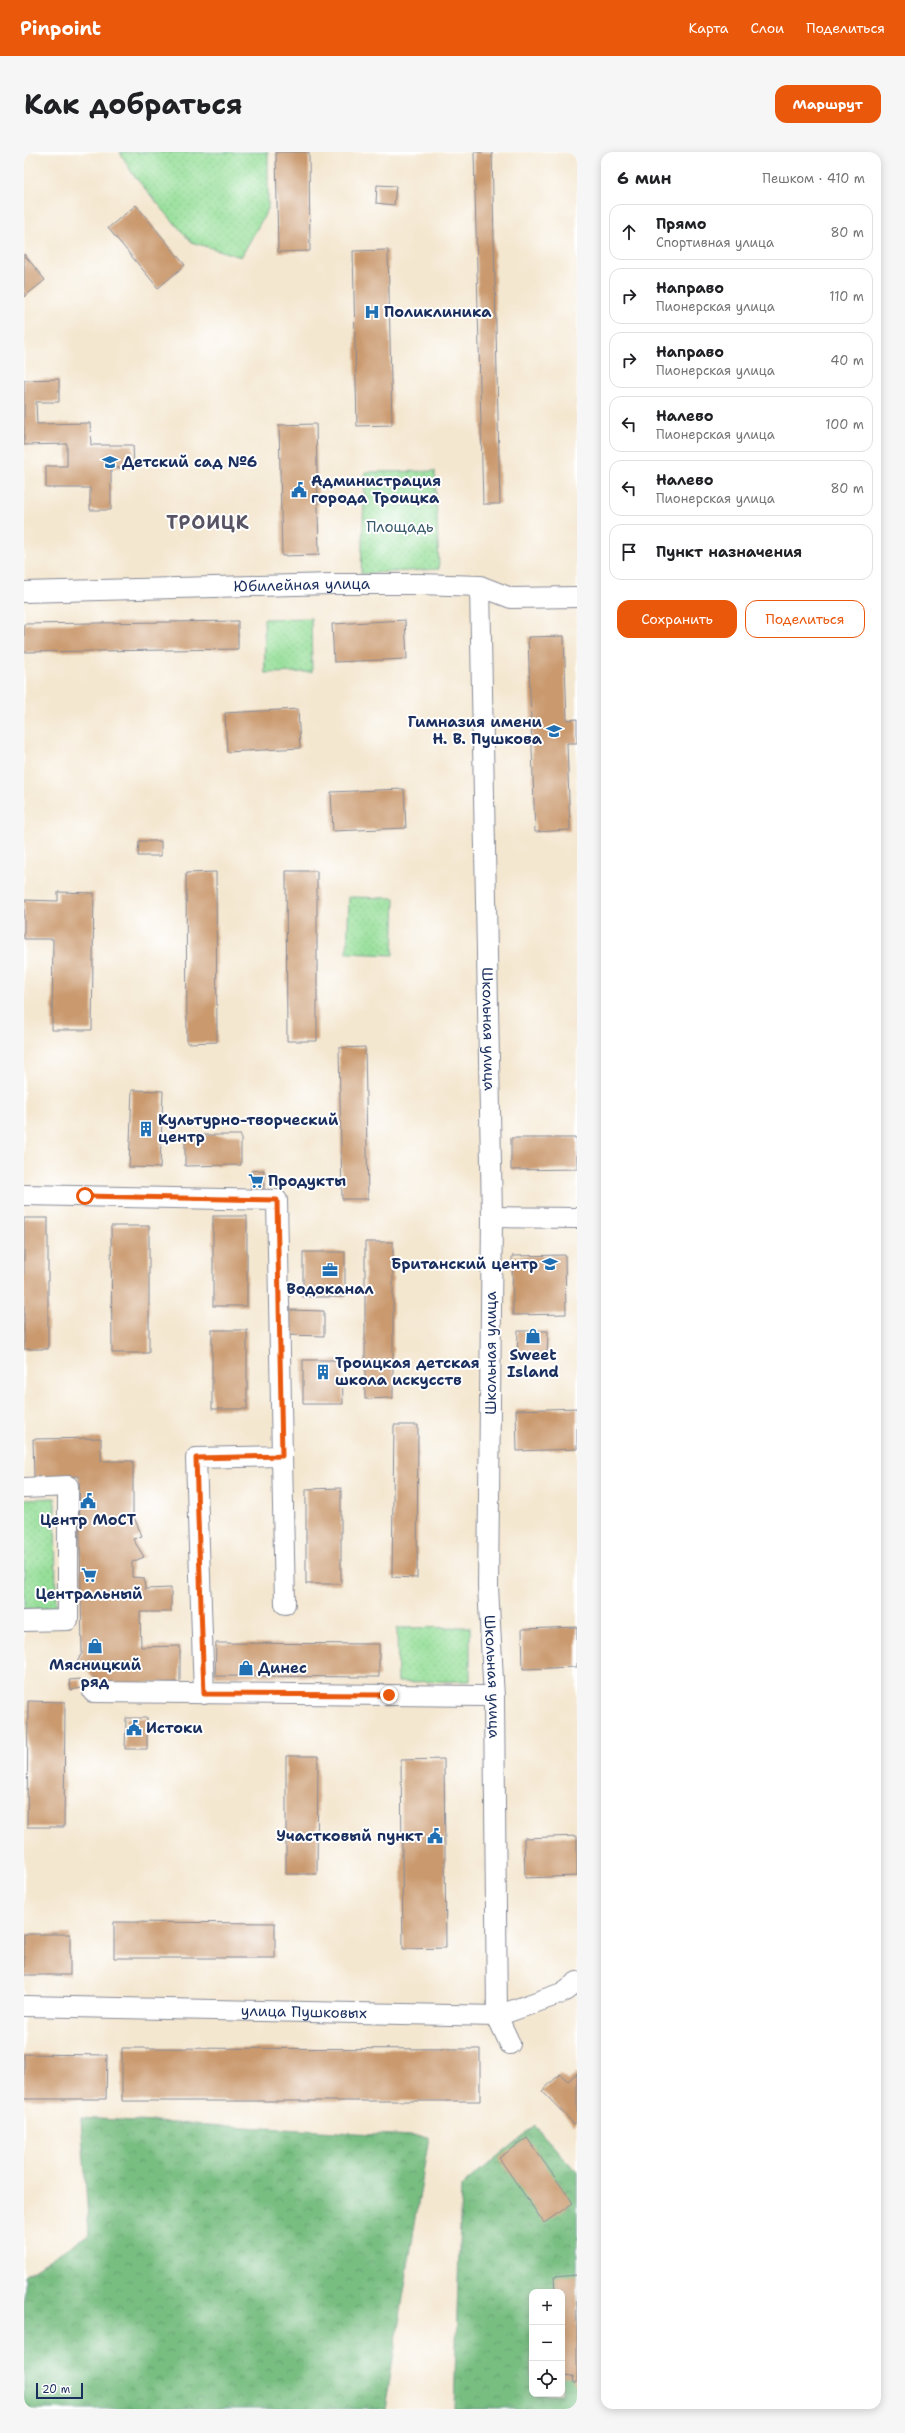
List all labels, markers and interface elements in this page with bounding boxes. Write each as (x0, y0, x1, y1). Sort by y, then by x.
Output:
text: Pinpoint (20, 16, 101, 41)
text: Карта (688, 19, 729, 37)
text: Слои (751, 19, 784, 37)
text: Поделиться (806, 19, 885, 37)
text: Как добраться (24, 85, 243, 123)
button: Маршрут (775, 85, 881, 123)
text: 6 мин (617, 167, 672, 189)
text: Пешком · 410 m (762, 170, 865, 187)
text: Прямо (656, 214, 706, 234)
icon: ahead (618, 221, 640, 243)
text: 80 m (830, 224, 864, 241)
text: Спортивная улица (656, 234, 774, 251)
text: Направо (656, 278, 724, 298)
icon: right (618, 285, 640, 307)
text: 110 m (829, 288, 864, 305)
text: Пионерская улица (656, 298, 775, 315)
place label: Поликлиника (384, 302, 492, 322)
hospital icon: Поликлиника (363, 303, 381, 321)
text: Направо (656, 342, 724, 362)
icon: right (618, 349, 640, 371)
text: 40 m (830, 352, 864, 369)
text: Пионерская улица (656, 362, 775, 379)
text: Налево (656, 406, 714, 426)
icon: left (618, 413, 640, 435)
text: 100 m (825, 416, 864, 433)
text: Пионерская улица (656, 426, 775, 443)
place label: Детский сад №6 (122, 452, 257, 472)
school or university icon: Детский сад №6 (101, 453, 119, 471)
text: Налево (656, 470, 714, 490)
place label: Администрация города Троицка (311, 471, 441, 508)
icon: left (618, 477, 640, 499)
text: 80 m (830, 480, 864, 497)
public building icon: Администрация города Троицка (290, 481, 308, 499)
text: Пионерская улица (656, 490, 775, 507)
district label: ТРОИЦК (166, 510, 250, 535)
park label: Площадь (366, 517, 434, 537)
icon: arrive (618, 541, 640, 563)
text: Пункт назначения (656, 542, 802, 562)
street label: Юбилейная улица (233, 574, 371, 597)
button: Сохранить (617, 600, 737, 638)
button: Поделиться (745, 600, 865, 638)
place label: Гимназия имени Н. В. Пушкова (408, 712, 543, 749)
school or university icon: Гимназия имени Н. В. Пушкова (545, 722, 563, 740)
street label: Школьная улица (477, 967, 500, 1092)
place label: Культурно-творческий центр (158, 1110, 339, 1147)
building icon: Культурно-творческий центр (137, 1120, 155, 1138)
place label: Продукты (268, 1171, 346, 1191)
supermarket icon: Продукты (247, 1172, 265, 1190)
route start (76, 1187, 94, 1205)
place label: Британский центр (391, 1254, 538, 1274)
school or university icon: Британский центр (541, 1255, 559, 1273)
office icon: Водоканал (321, 1261, 339, 1279)
place label: Водоканал (286, 1279, 374, 1299)
street label: Школьная улица (481, 1291, 501, 1415)
shop icon: Sweet Island (524, 1327, 542, 1345)
place label: Sweet Island (507, 1345, 559, 1382)
place label: Троицкая детская школа искусств (335, 1353, 480, 1390)
building icon: Троицкая детская школа искусств (314, 1363, 332, 1381)
public building icon: Центр МоСТ (79, 1492, 97, 1510)
place label: Центр МоСТ (40, 1510, 137, 1530)
supermarket icon: Центральный (80, 1566, 98, 1584)
place label: Центральный (35, 1584, 143, 1604)
street label: Школьная улица (480, 1614, 504, 1739)
shop icon: Мясницкий ряд (86, 1637, 104, 1655)
place label: Мясницкий ряд (49, 1655, 142, 1692)
place label: Динес (258, 1658, 307, 1678)
shop icon: Динес (237, 1659, 255, 1677)
route end (380, 1686, 398, 1704)
place label: Истоки (146, 1718, 203, 1738)
public building icon: Истоки (125, 1719, 143, 1737)
place label: Участковый пункт (276, 1826, 423, 1846)
public building icon: Участковый пункт (426, 1827, 444, 1845)
street label: улица Пушковых (241, 2001, 367, 2023)
map controls (529, 2289, 565, 2397)
button: + (529, 2289, 565, 2325)
button: − (529, 2325, 565, 2361)
button: locate (529, 2361, 565, 2397)
scale bar (36, 2381, 83, 2400)
text: 20 m (42, 2382, 70, 2397)

